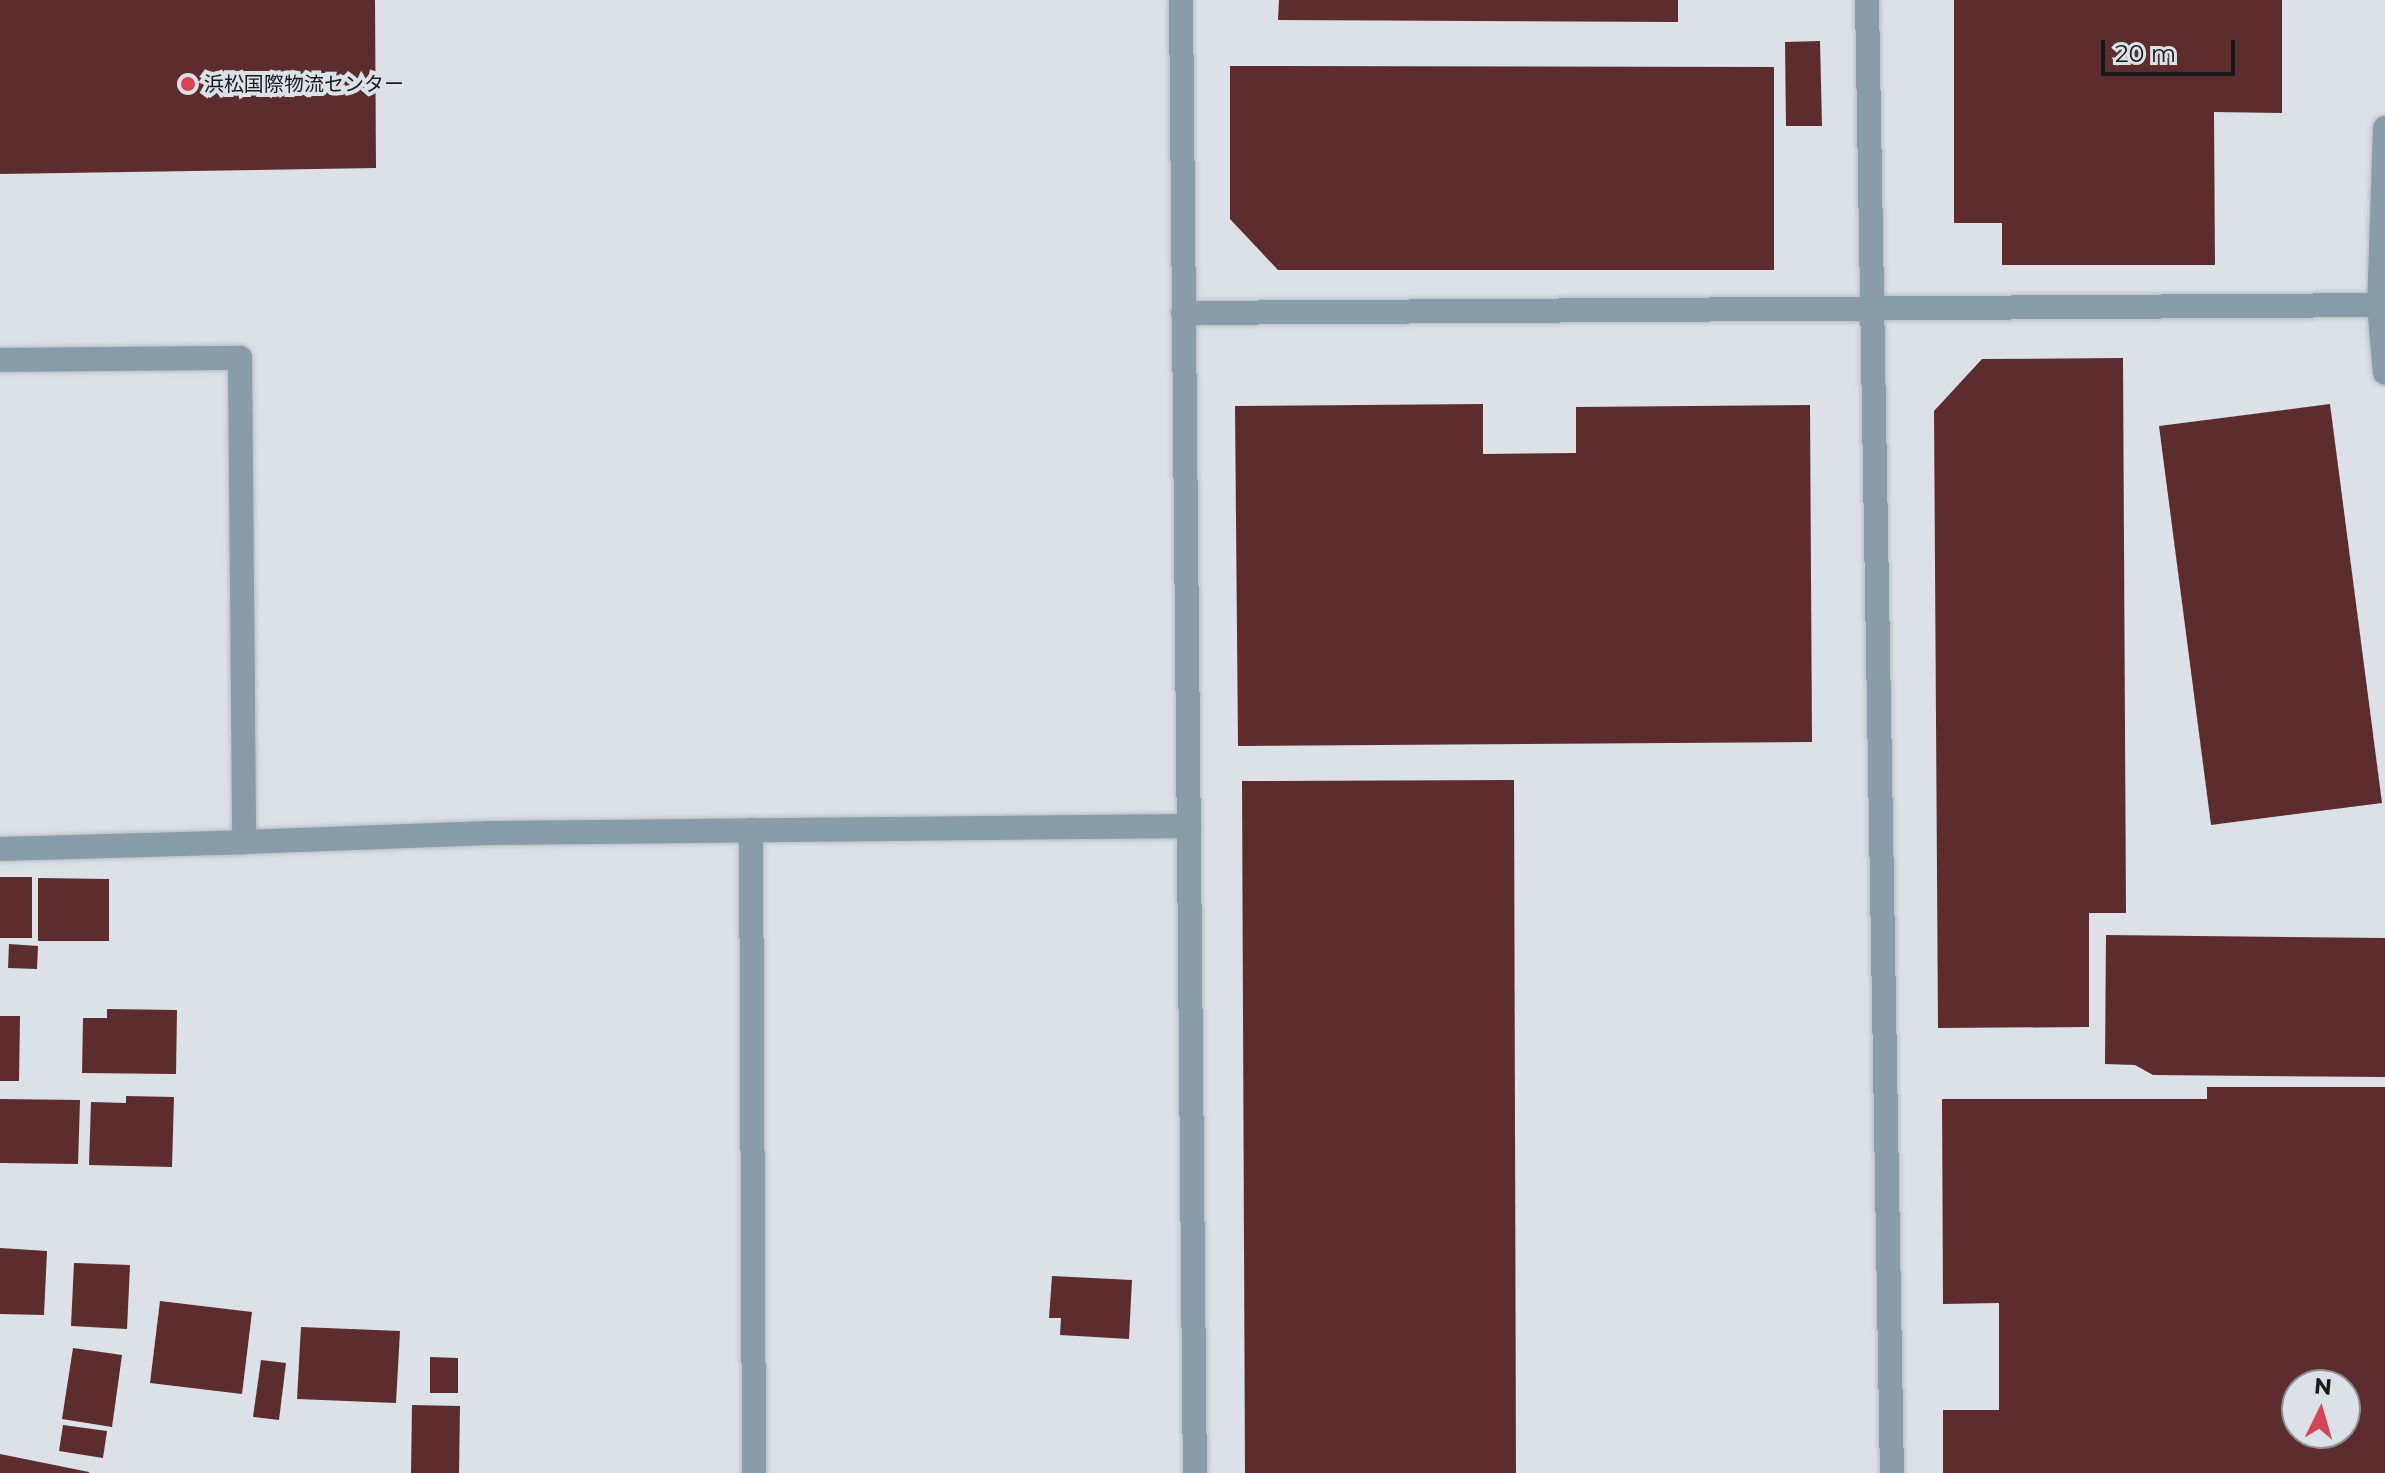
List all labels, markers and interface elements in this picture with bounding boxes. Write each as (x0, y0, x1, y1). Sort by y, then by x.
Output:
scale bar (2105, 24, 2239, 74)
text: 20 m (2115, 39, 2176, 68)
place label: 浜松国際物流センター (204, 72, 404, 96)
marker: 浜松国際物流センター (179, 75, 197, 93)
north arrow (2281, 1369, 2361, 1449)
text: N (2313, 1372, 2333, 1401)

